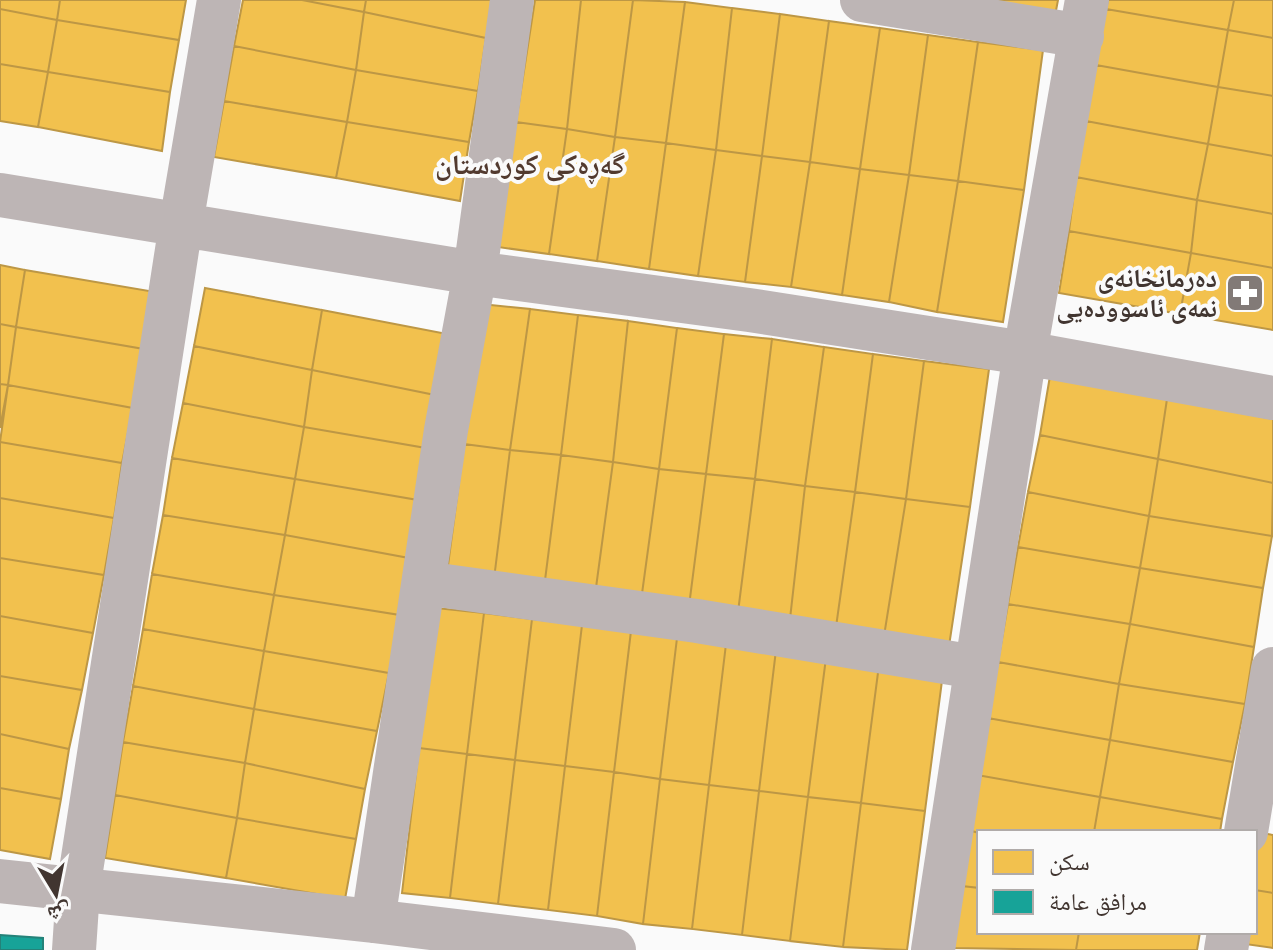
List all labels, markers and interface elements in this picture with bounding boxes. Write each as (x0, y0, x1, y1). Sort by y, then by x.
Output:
district label: گەڕەکی کوردستان (435, 149, 625, 185)
place label: دەرمانخانەی نمەی ئاسوودەیی (1056, 264, 1217, 324)
pharmacy icon: دەرمانخانەی نمەی ئاسوودەیی (1224, 272, 1266, 314)
legend (977, 830, 1257, 934)
text: سكن (1049, 849, 1090, 876)
north arrow (16, 854, 96, 934)
text: مرافق عامة (1049, 889, 1147, 916)
text: ش (46, 898, 73, 928)

